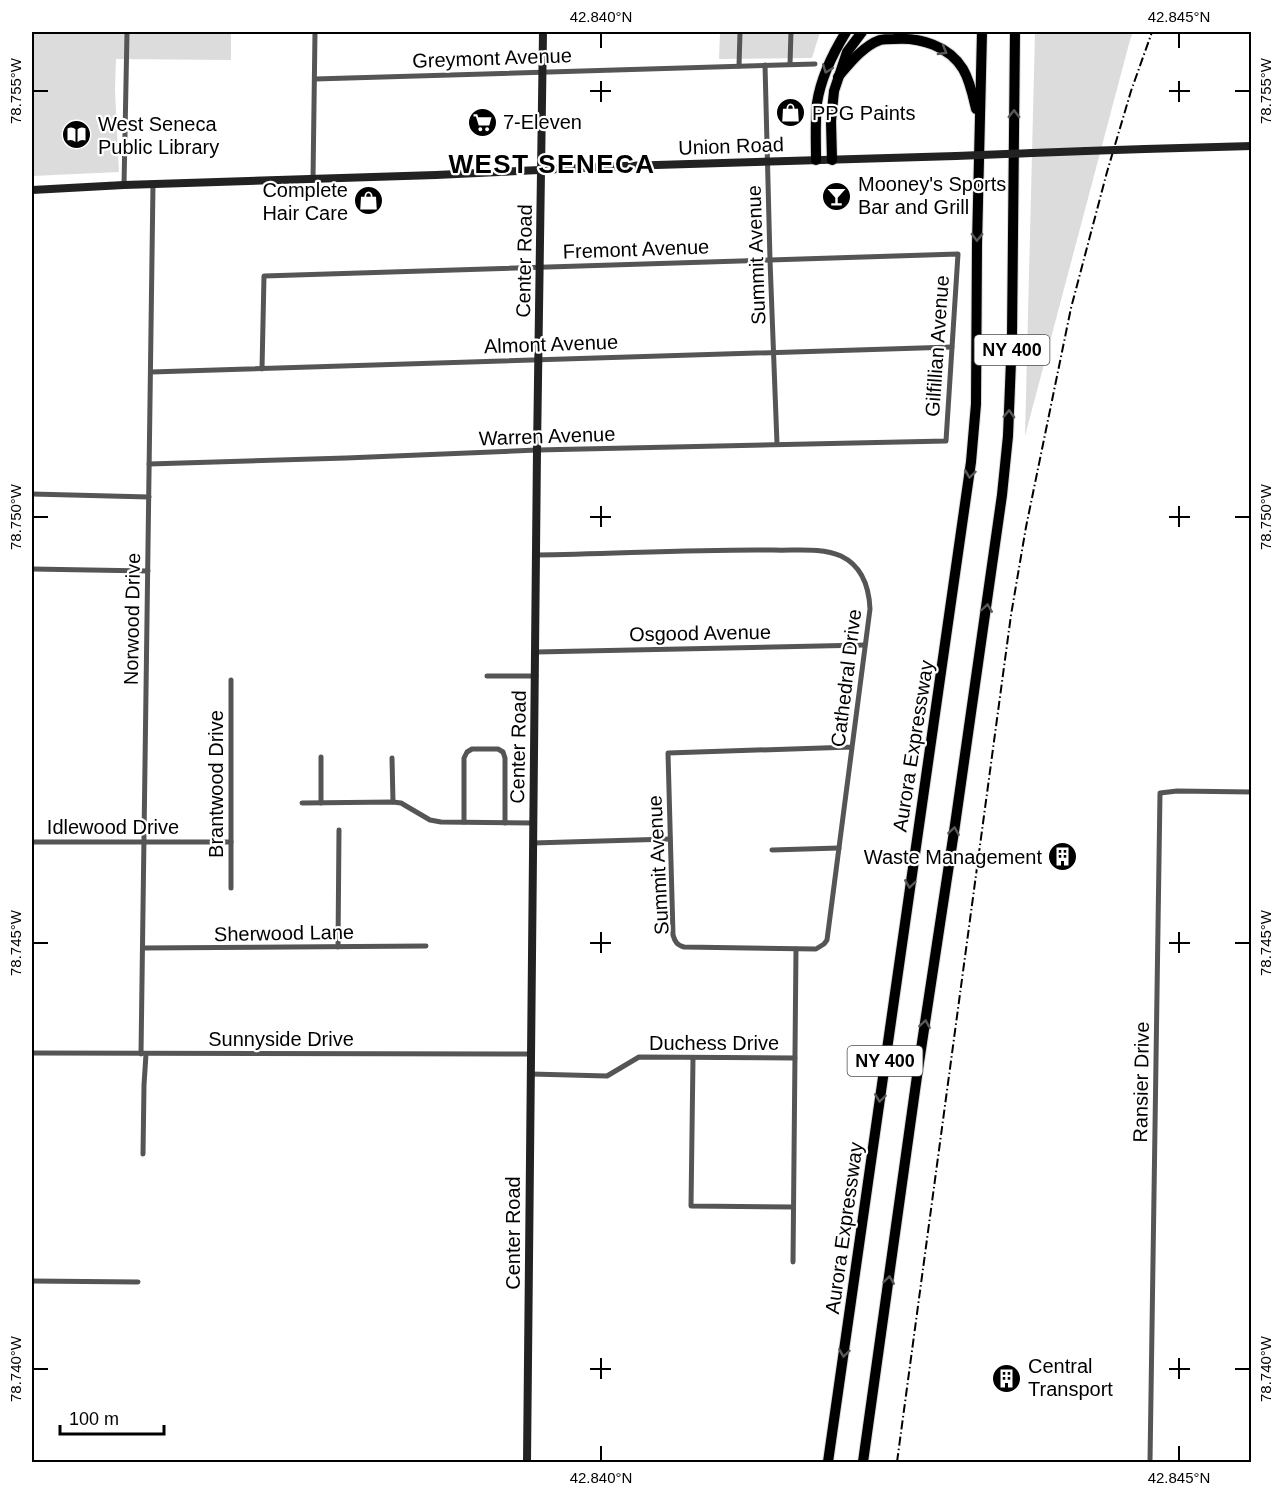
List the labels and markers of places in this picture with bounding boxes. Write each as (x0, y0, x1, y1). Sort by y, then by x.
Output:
shop icon: PPG Paints (775, 97, 807, 129)
place label: PPG Paints (812, 102, 915, 124)
supermarket icon: 7-Eleven (466, 106, 498, 138)
place label: 7-Eleven (503, 111, 582, 133)
place label: West Seneca Public Library (98, 113, 219, 158)
library icon: West Seneca Public Library (61, 119, 93, 151)
place label: Mooney's Sports Bar and Grill (858, 173, 1006, 218)
place label: Complete Hair Care (262, 179, 348, 224)
bar icon: Mooney's Sports Bar and Grill (821, 180, 853, 212)
shop icon: Complete Hair Care (353, 185, 385, 217)
building icon: Waste Management (1047, 841, 1079, 873)
place label: Waste Management (864, 846, 1042, 868)
place label: Central Transport (1028, 1355, 1113, 1400)
building icon: Central Transport (991, 1362, 1023, 1394)

